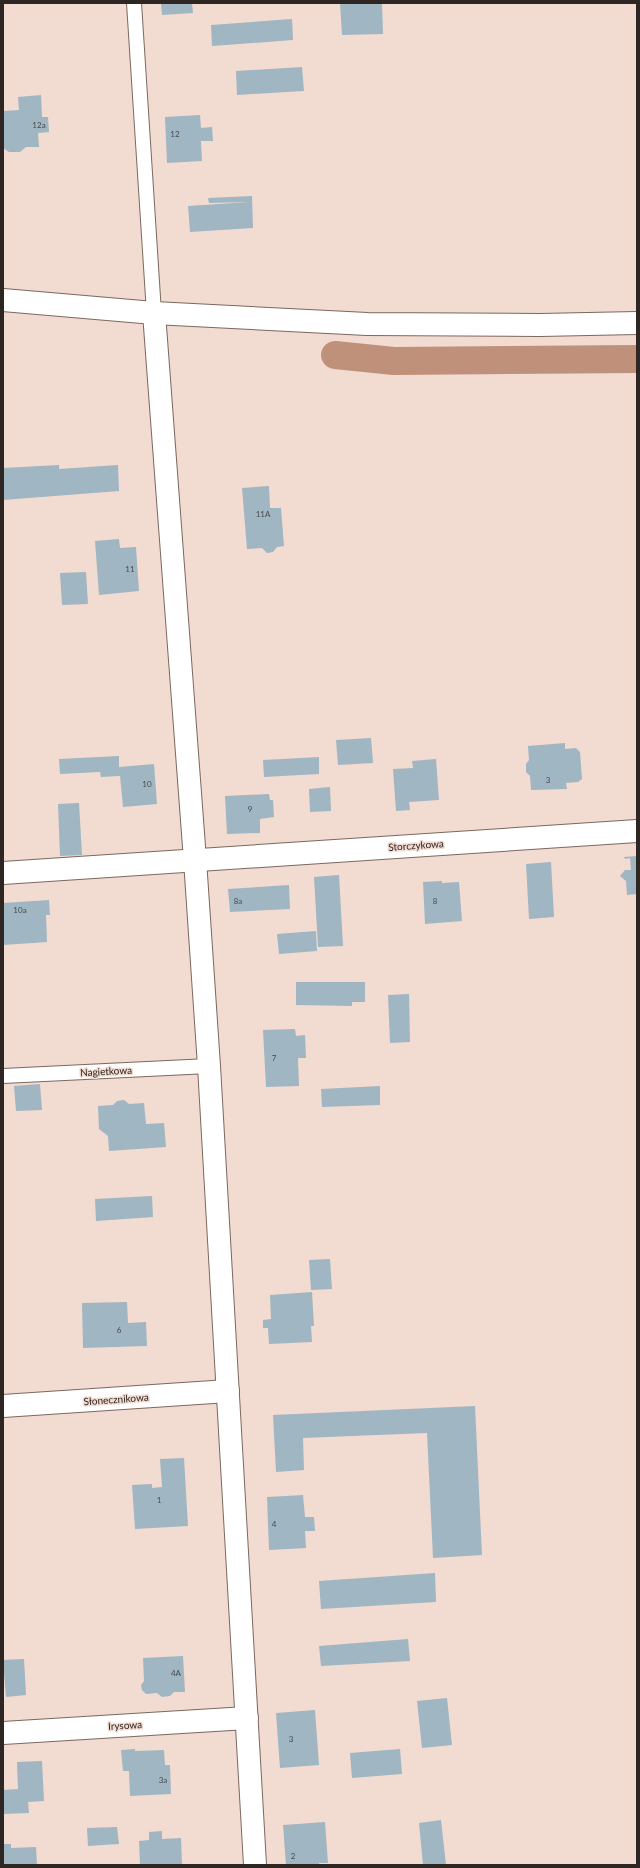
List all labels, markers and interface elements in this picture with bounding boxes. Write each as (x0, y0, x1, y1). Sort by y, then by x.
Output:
house number: 12a (32, 120, 46, 130)
house number: 12 (170, 129, 180, 139)
house number: 11A (256, 509, 271, 519)
house number: 11 (125, 564, 135, 574)
house number: 3 (546, 775, 551, 785)
house number: 10 (142, 779, 152, 789)
house number: 9 (248, 804, 253, 814)
street label: Storczykowa (388, 837, 444, 853)
house number: 8a (234, 896, 242, 906)
house number: 8 (433, 896, 438, 906)
house number: 10a (13, 905, 27, 915)
house number: 7 (272, 1053, 277, 1063)
street label: Nagietkowa (80, 1064, 132, 1078)
house number: 6 (117, 1325, 122, 1335)
street label: Słonecznikowa (83, 1391, 149, 1407)
house number: 1 (157, 1495, 162, 1505)
house number: 4 (272, 1519, 277, 1529)
house number: 4A (171, 1668, 182, 1678)
street label: Irysowa (108, 1718, 142, 1732)
house number: 3 (289, 1734, 294, 1744)
house number: 3a (159, 1775, 167, 1785)
house number: 2 (291, 1851, 296, 1861)

